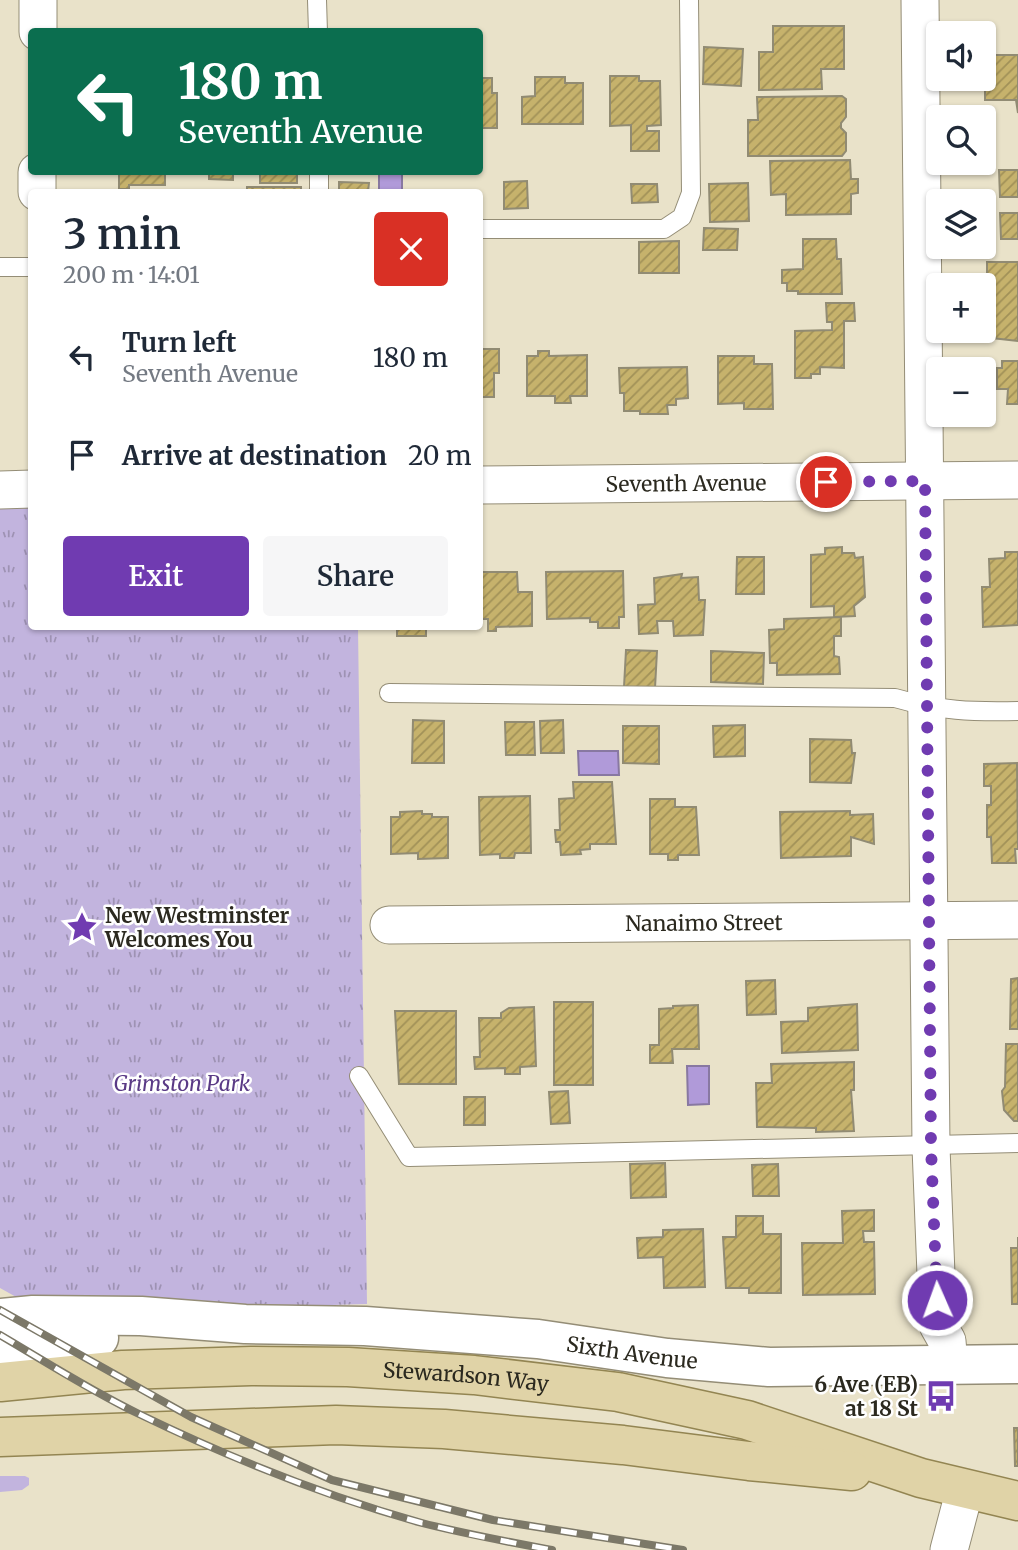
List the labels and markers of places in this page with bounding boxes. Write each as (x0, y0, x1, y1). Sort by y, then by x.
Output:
pin (796, 452, 856, 512)
place label: New Westminster Welcomes You (104, 902, 290, 953)
place icon: New Westminster Welcomes You (65, 910, 99, 944)
place label: 6 Ave (EB) at 18 St (814, 1371, 919, 1422)
bus stop icon: 6 Ave (EB) at 18 St (924, 1379, 958, 1413)

